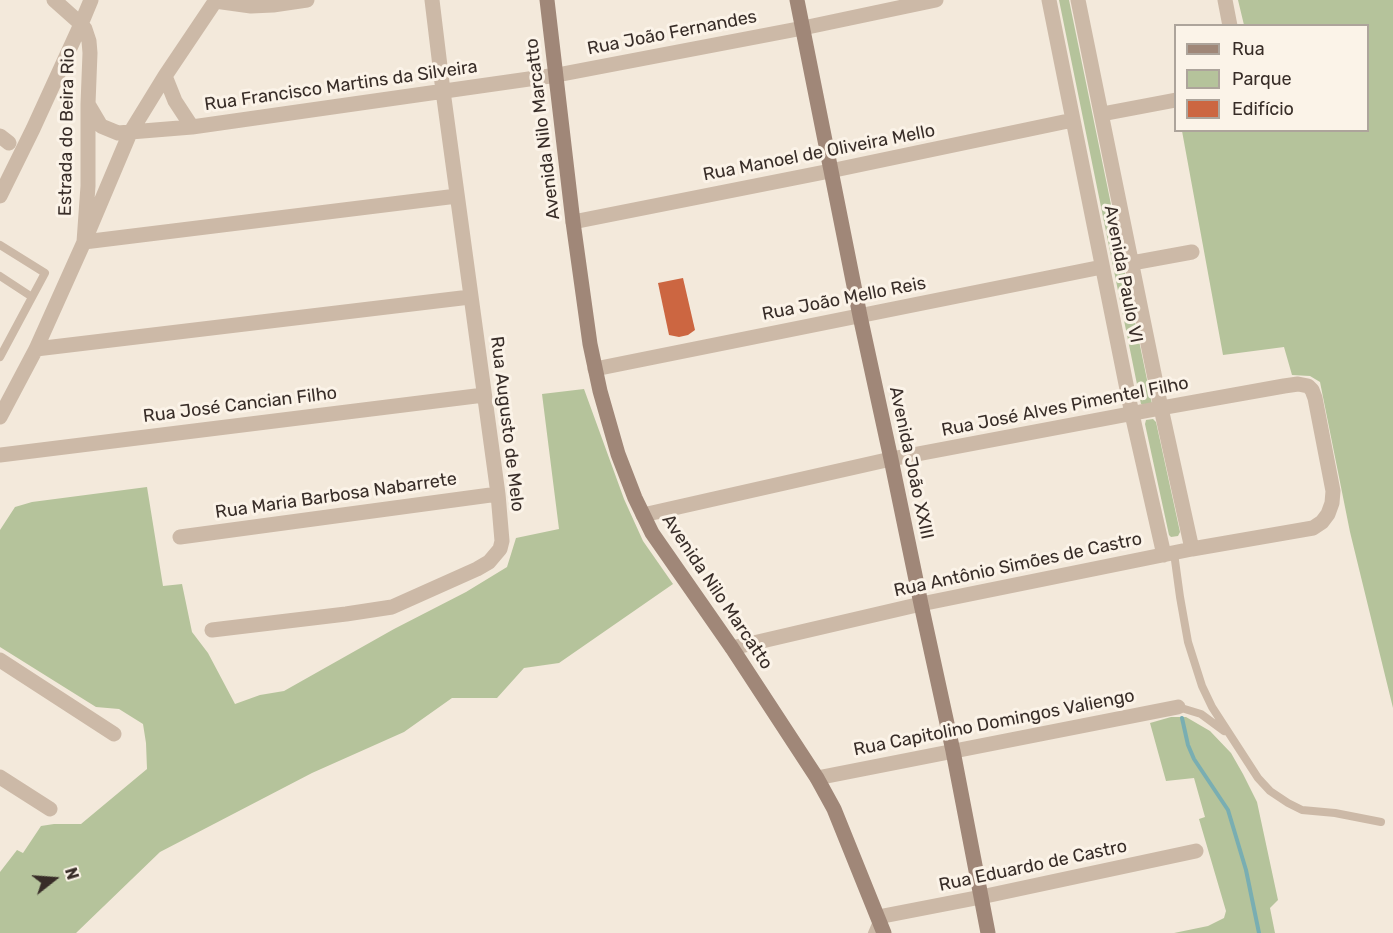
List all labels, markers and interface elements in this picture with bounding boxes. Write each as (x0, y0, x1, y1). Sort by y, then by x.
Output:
street label: Rua João Fernandes (585, 6, 759, 60)
legend (1174, 24, 1369, 132)
street label: Avenida Nilo Marcatto (521, 37, 565, 221)
text: Rua (1232, 38, 1265, 60)
street label: Estrada do Beira Rio (55, 48, 79, 216)
street label: Rua Francisco Martins da Silveira (203, 56, 479, 116)
text: Parque (1232, 68, 1292, 90)
text: Edifício (1232, 98, 1294, 120)
street label: Rua Manoel de Oliveira Mello (701, 120, 937, 186)
street label: Avenida Paulo VI (1099, 203, 1147, 345)
street label: Rua João Mello Reis (760, 273, 928, 325)
street label: Rua Augusto de Melo (486, 335, 528, 513)
street label: Rua José Alves Pimentel Filho (940, 372, 1190, 442)
street label: Rua José Cancian Filho (142, 382, 338, 428)
street label: Avenida João XXIII (884, 385, 938, 541)
street label: Rua Maria Barbosa Nabarrete (214, 468, 458, 524)
street label: Avenida Nilo Marcatto (657, 510, 777, 674)
street label: Rua Antônio Simões de Castro (892, 528, 1144, 602)
street label: Rua Capitolino Domingos Valiengo (852, 685, 1136, 761)
street label: Rua Eduardo de Castro (937, 836, 1129, 896)
north arrow (24, 849, 84, 909)
text: N (61, 865, 82, 882)

